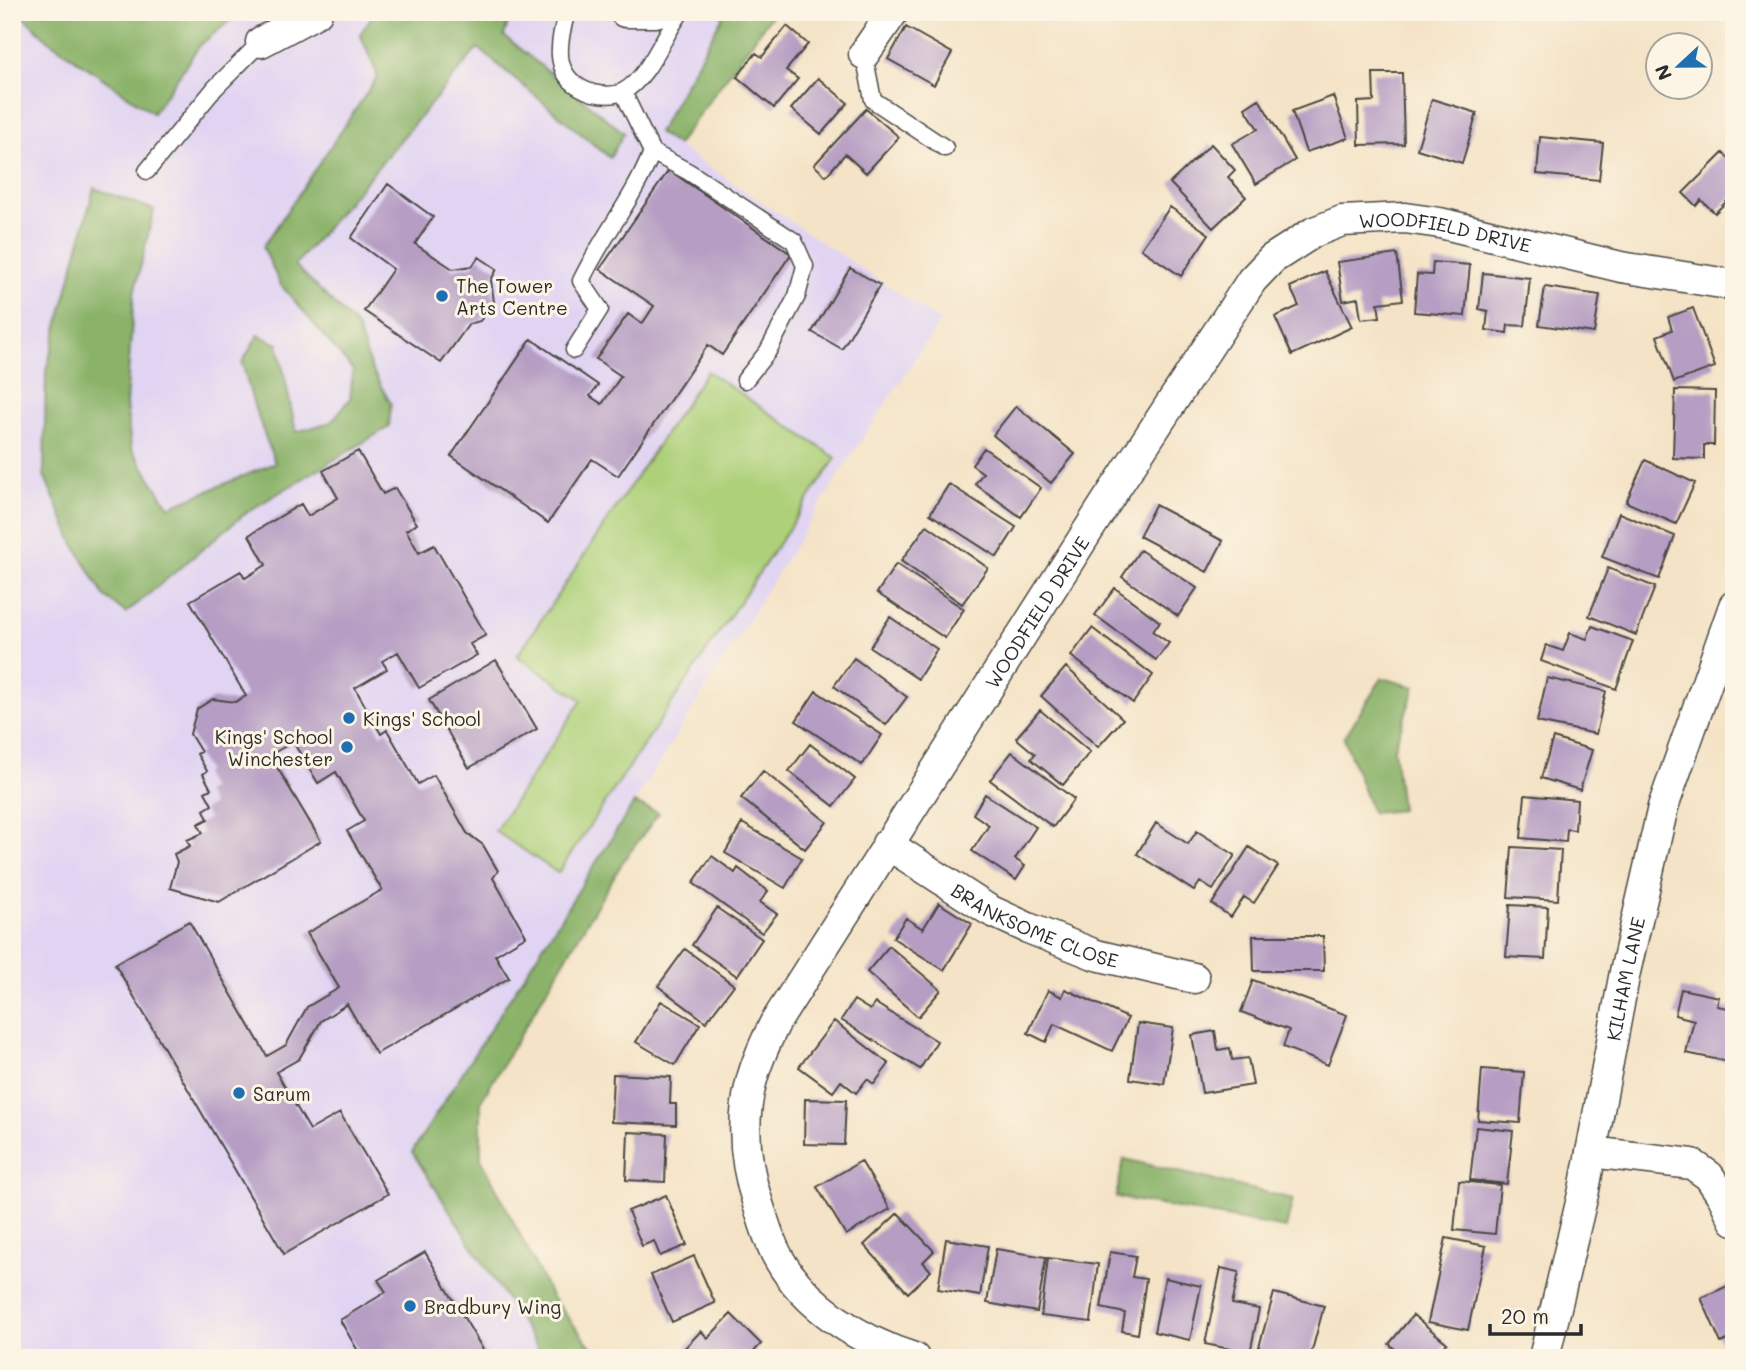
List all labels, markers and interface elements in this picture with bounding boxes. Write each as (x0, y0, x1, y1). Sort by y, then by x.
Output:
north arrow (1644, 32, 1714, 102)
text: N (1648, 61, 1677, 84)
street label: WOODFIELD DRIVE (1358, 205, 1534, 257)
place label: The Tower Arts Centre (456, 273, 568, 320)
marker: The Tower Arts Centre (434, 288, 450, 304)
street label: WOODFIELD DRIVE (979, 531, 1094, 693)
place label: Kings' School (363, 706, 481, 731)
marker: Kings' School (341, 710, 357, 726)
place label: Kings' School Winchester (215, 724, 333, 771)
marker: Kings' School Winchester (339, 739, 355, 755)
street label: BRANKSOME CLOSE (947, 877, 1121, 972)
street label: KILHAM LANE (1600, 914, 1650, 1043)
place label: Sarum (253, 1081, 311, 1106)
marker: Sarum (231, 1085, 247, 1101)
scale bar (1490, 1293, 1582, 1337)
place label: Bradbury Wing (424, 1294, 561, 1319)
marker: Bradbury Wing (402, 1298, 418, 1314)
text: 20 m (1501, 1302, 1549, 1329)

